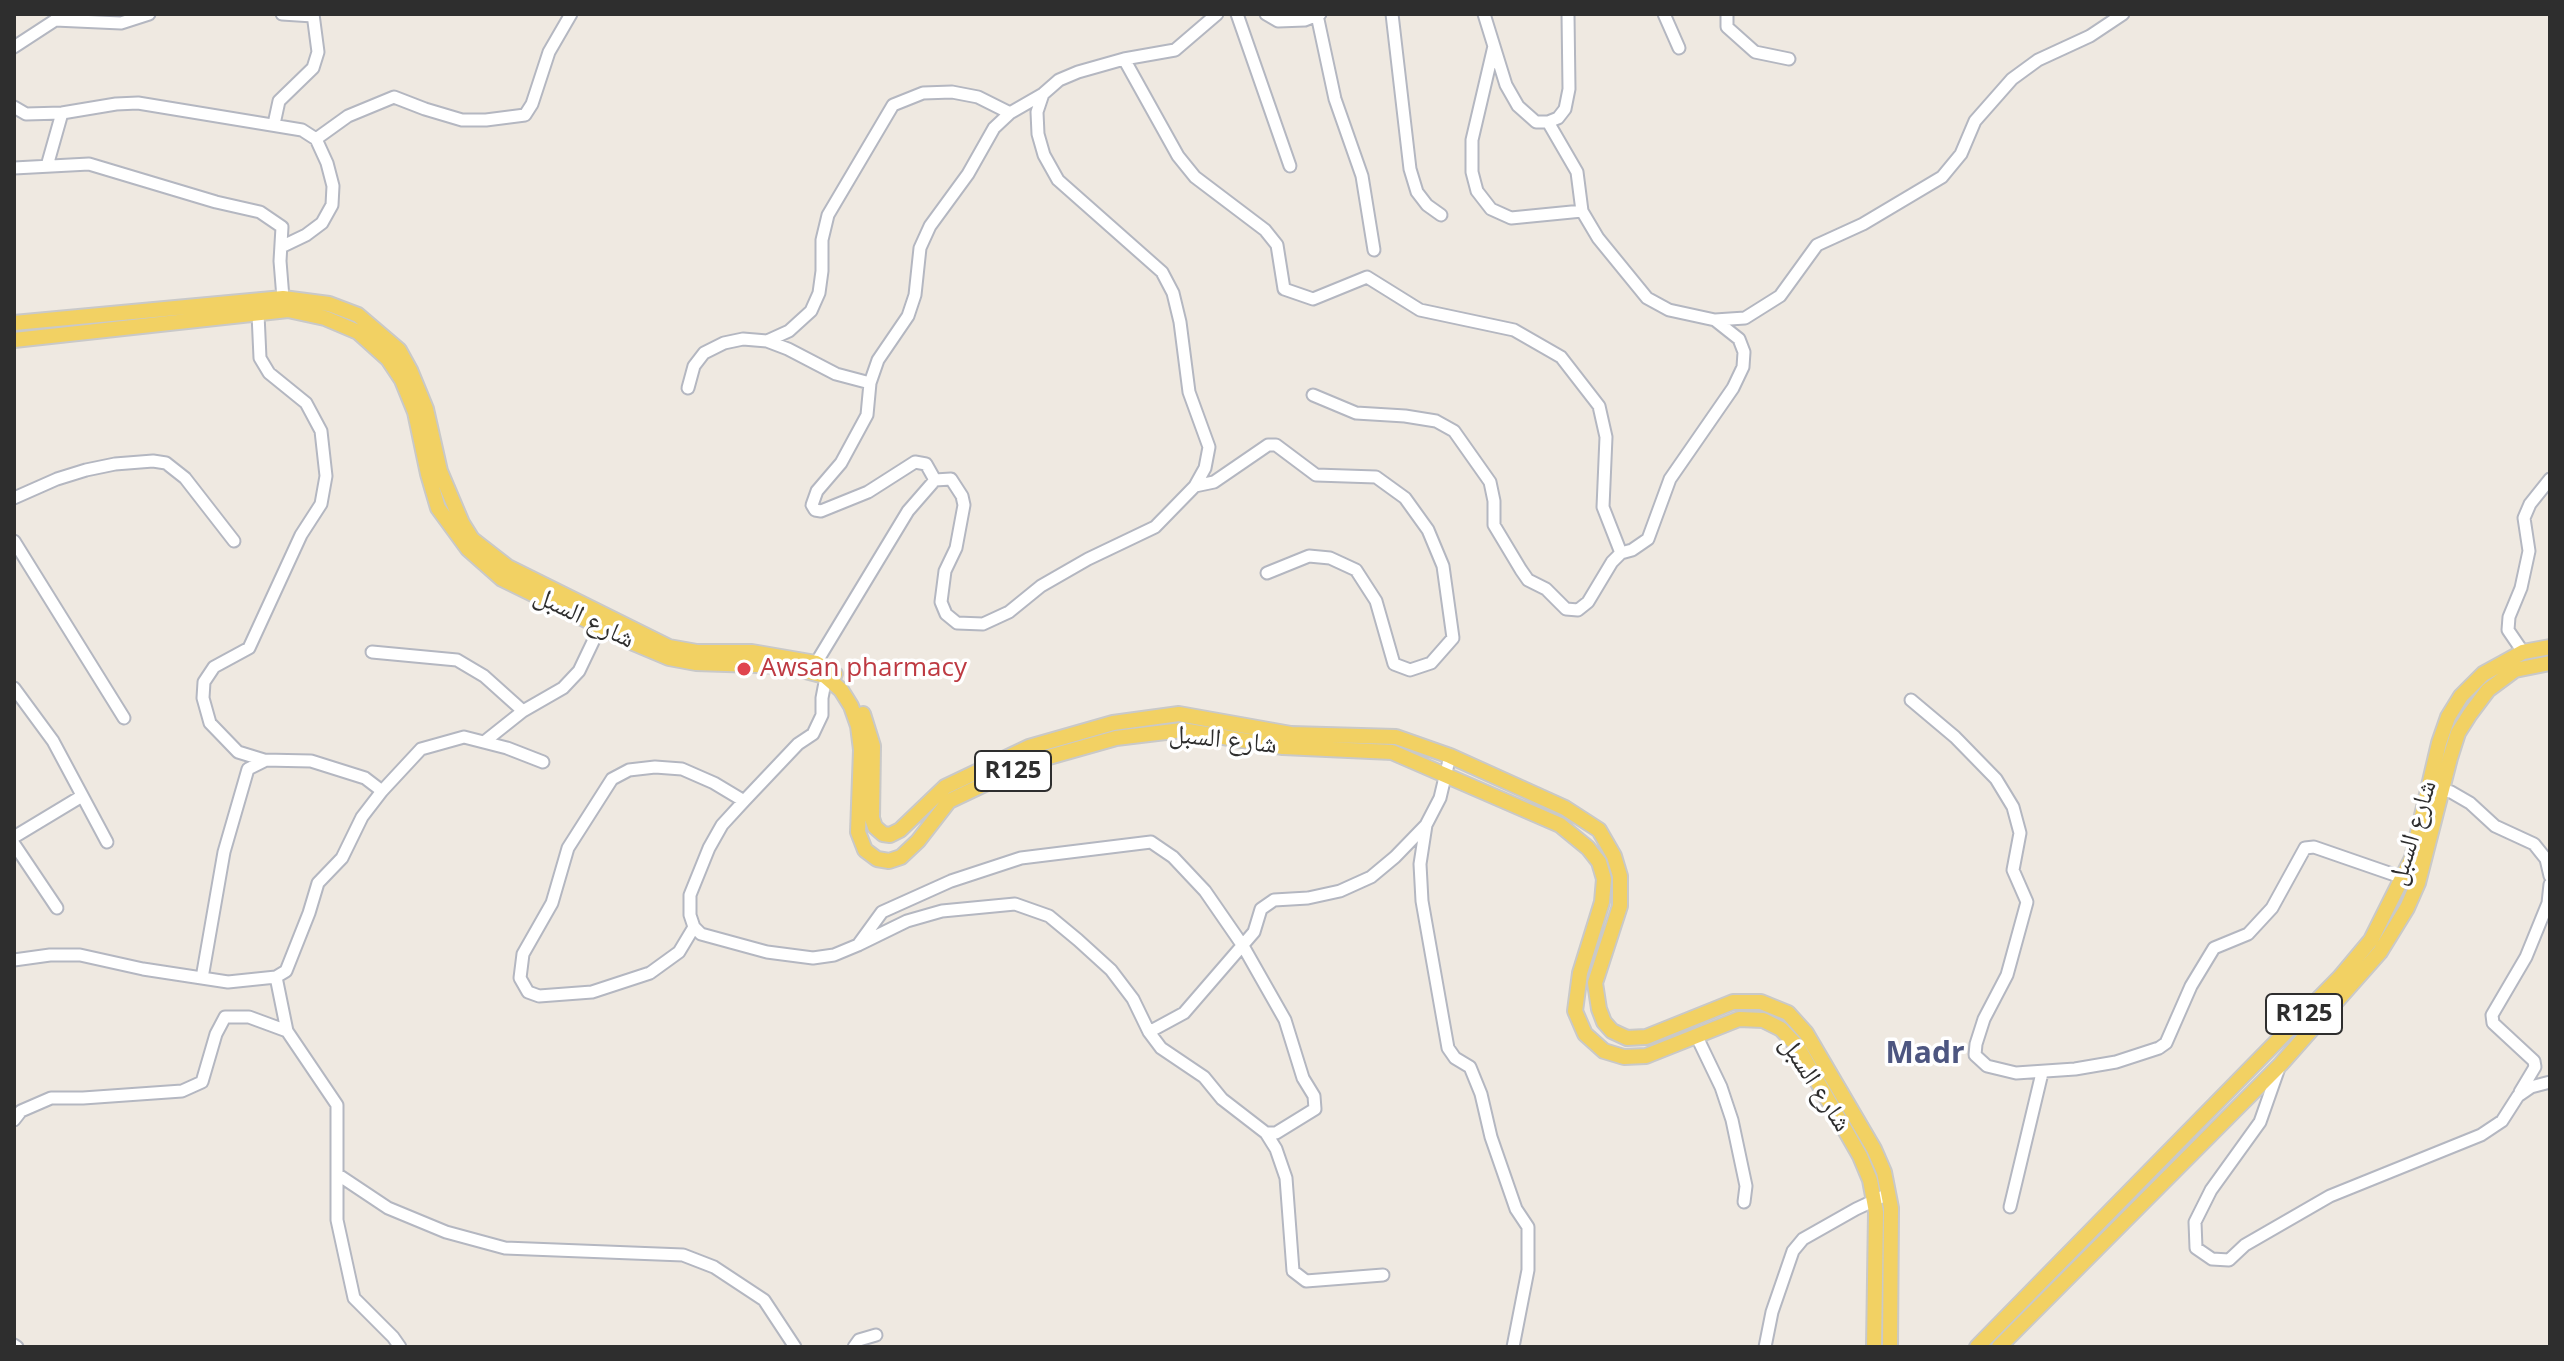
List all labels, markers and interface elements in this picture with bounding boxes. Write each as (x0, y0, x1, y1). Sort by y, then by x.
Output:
street label: شارع السبل (529, 580, 639, 656)
place label: Awsan pharmacy (760, 653, 967, 685)
marker: Awsan pharmacy (735, 660, 753, 678)
street label: شارع السبل (1168, 719, 1278, 761)
road number: R125 (975, 751, 1051, 791)
street label: شارع السبل (2382, 777, 2444, 889)
road number: R125 (2266, 994, 2342, 1034)
street label: شارع السبل (1772, 1030, 1858, 1138)
district label: Madr (1885, 1036, 1965, 1072)

